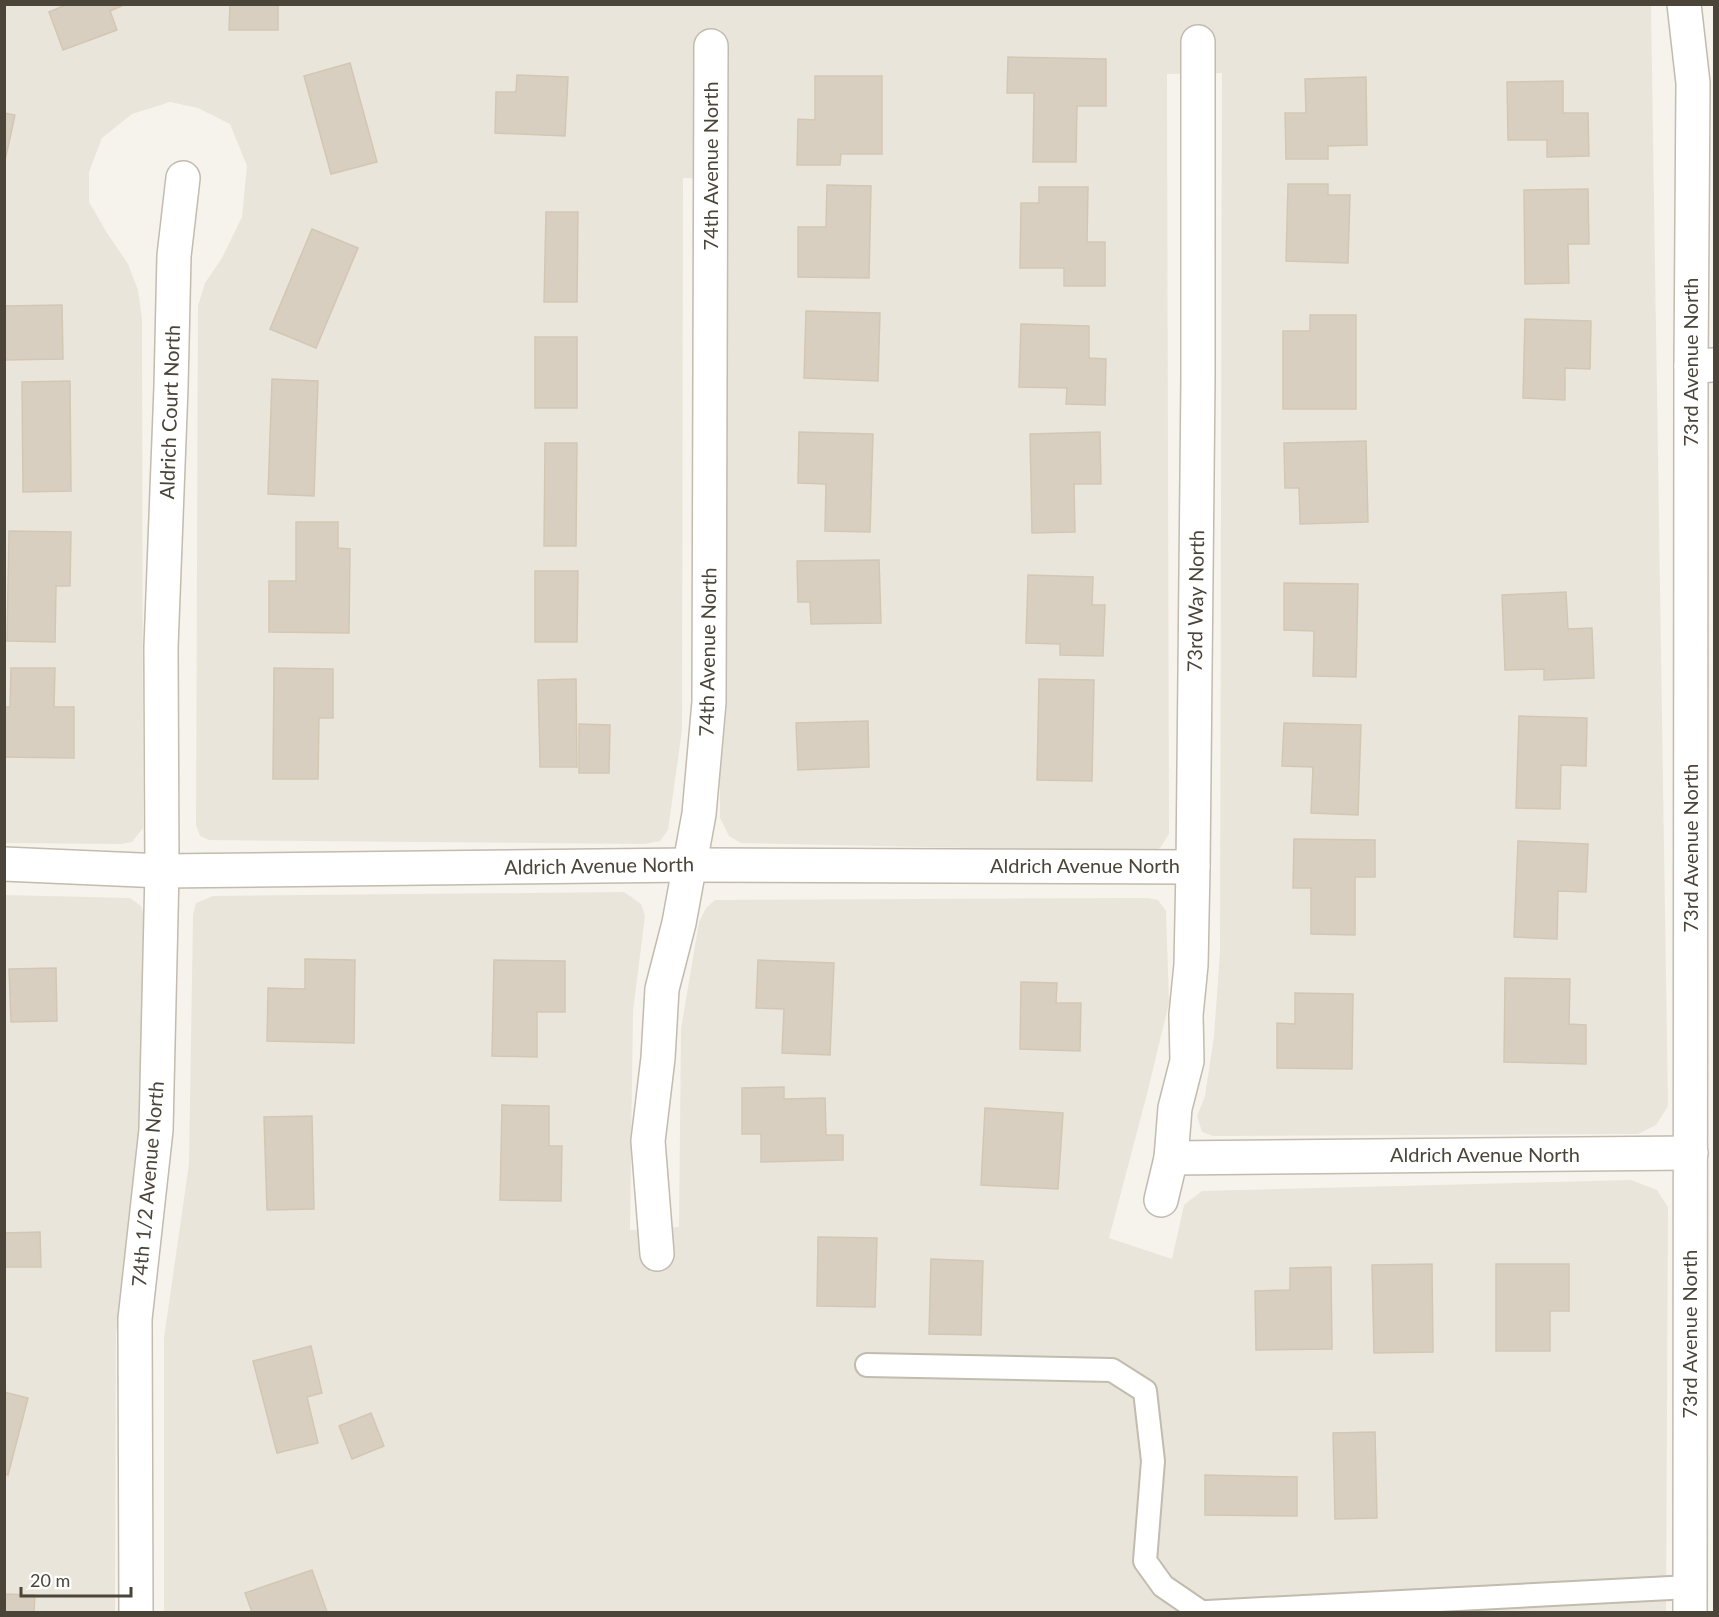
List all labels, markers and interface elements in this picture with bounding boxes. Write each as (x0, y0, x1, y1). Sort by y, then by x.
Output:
street label: 74th Avenue North (698, 81, 722, 251)
street label: 73rd Avenue North (1678, 278, 1702, 446)
street label: Aldrich Court North (154, 324, 184, 500)
street label: 73rd Way North (1182, 530, 1208, 672)
street label: 74th Avenue North (694, 567, 720, 737)
street label: 73rd Avenue North (1678, 764, 1702, 932)
street label: Aldrich Avenue North (504, 851, 694, 879)
street label: Aldrich Avenue North (990, 853, 1180, 877)
street label: 74th 1/2 Avenue North (126, 1080, 168, 1288)
street label: Aldrich Avenue North (1390, 1142, 1580, 1166)
street label: 73rd Avenue North (1677, 1250, 1701, 1418)
scale bar (21, 1560, 130, 1598)
text: 20 m (30, 1569, 70, 1591)

